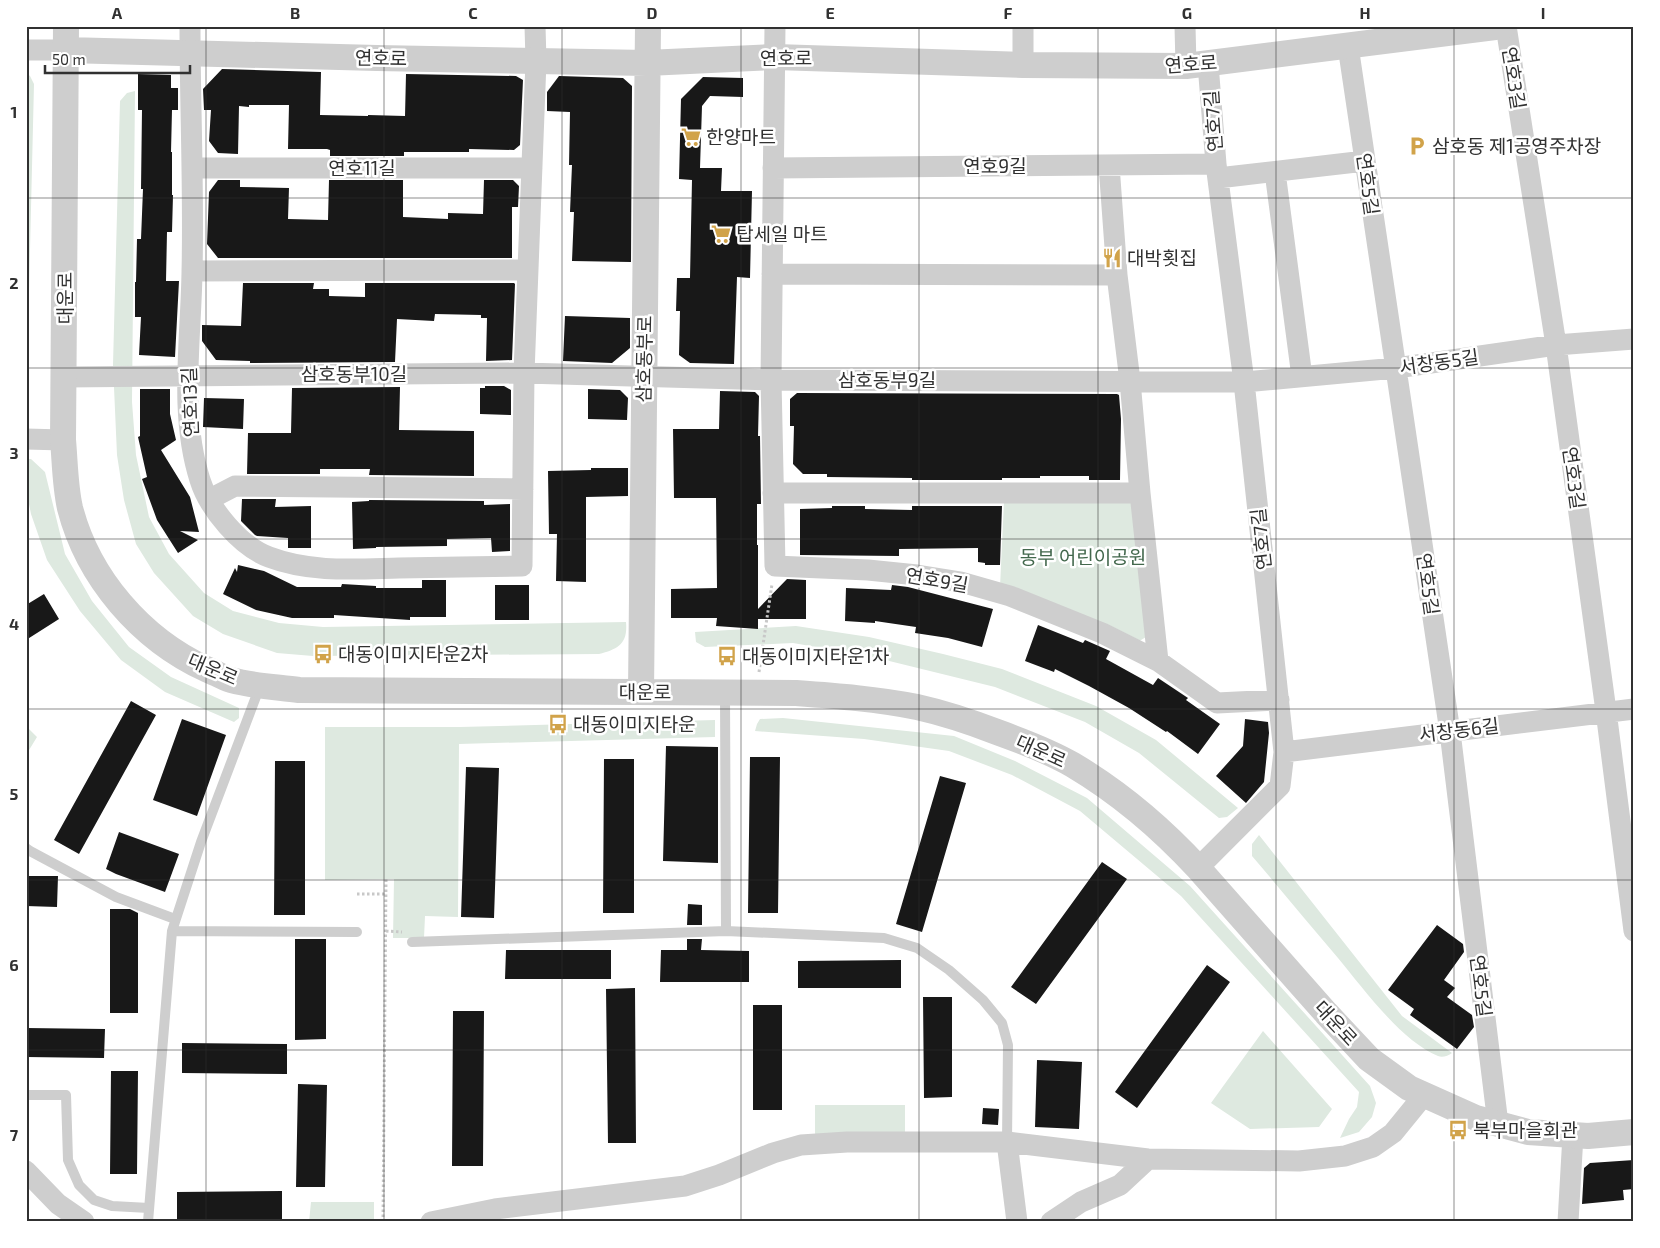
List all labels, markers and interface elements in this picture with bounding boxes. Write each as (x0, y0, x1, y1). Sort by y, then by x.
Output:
text: A (112, 3, 123, 22)
text: B (290, 3, 300, 22)
text: C (468, 3, 478, 22)
text: D (647, 3, 658, 22)
text: E (825, 3, 835, 22)
text: F (1004, 3, 1013, 22)
text: G (1182, 3, 1192, 22)
text: H (1359, 3, 1371, 22)
text: I (1541, 3, 1545, 22)
scale bar (45, 42, 190, 74)
street label: 연호3길 (1498, 45, 1531, 111)
street label: 연호로 (355, 46, 407, 69)
street label: 연호로 (760, 46, 812, 69)
text: 50 m (52, 50, 86, 68)
street label: 연호로 (1164, 50, 1218, 77)
street label: 연호7길 (1199, 89, 1226, 153)
text: 1 (11, 102, 17, 121)
place label: 한양마트 (706, 125, 776, 148)
supermarket icon: 한양마트 (680, 126, 702, 148)
place label: 삼호동 제1공영주차장 (1432, 134, 1601, 157)
parking icon: 삼호동 제1공영주차장 (1406, 135, 1428, 157)
street label: 연호5길 (1353, 151, 1384, 217)
street label: 연호9길 (963, 154, 1027, 177)
street label: 연호11길 (328, 156, 396, 179)
place label: 탑세일 마트 (736, 222, 828, 245)
supermarket icon: 탑세일 마트 (710, 223, 732, 245)
place label: 대박횟집 (1127, 246, 1197, 269)
restaurant icon: 대박횟집 (1101, 247, 1123, 269)
street label: 대운로 (53, 272, 76, 324)
text: 2 (9, 273, 19, 292)
street label: 삼호동부로 (631, 315, 656, 403)
street label: 서창동5길 (1398, 345, 1480, 378)
street label: 삼호동부10길 (301, 362, 407, 385)
street label: 연호13길 (177, 366, 202, 438)
street label: 삼호동부9길 (838, 368, 936, 391)
text: 3 (9, 443, 19, 462)
street label: 연호3길 (1559, 445, 1590, 511)
street label: 연호7길 (1246, 507, 1275, 571)
park label: 동부 어린이공원 (1020, 545, 1146, 568)
street label: 연호5길 (1413, 551, 1444, 617)
street label: 연호9길 (904, 563, 970, 596)
text: 4 (9, 614, 19, 633)
place label: 대동이미지타운2차 (338, 642, 489, 665)
bus stop icon: 대동이미지타운2차 (312, 643, 334, 665)
place label: 대동이미지타운1차 (742, 644, 889, 667)
bus stop icon: 대동이미지타운1차 (716, 645, 738, 667)
street label: 대운로 (185, 648, 242, 689)
street label: 대운로 (619, 680, 671, 703)
place label: 대동이미지타운 (573, 712, 695, 735)
bus stop icon: 대동이미지타운 (547, 713, 569, 735)
street label: 서창동6길 (1417, 713, 1500, 746)
street label: 대운로 (1013, 729, 1070, 772)
text: 5 (10, 784, 19, 803)
street label: 연호5길 (1466, 953, 1497, 1018)
text: 6 (9, 955, 19, 974)
street label: 대운로 (1310, 996, 1363, 1050)
place label: 북부마을회관 (1473, 1118, 1578, 1141)
bus stop icon: 북부마을회관 (1447, 1119, 1469, 1141)
text: 7 (10, 1125, 19, 1144)

